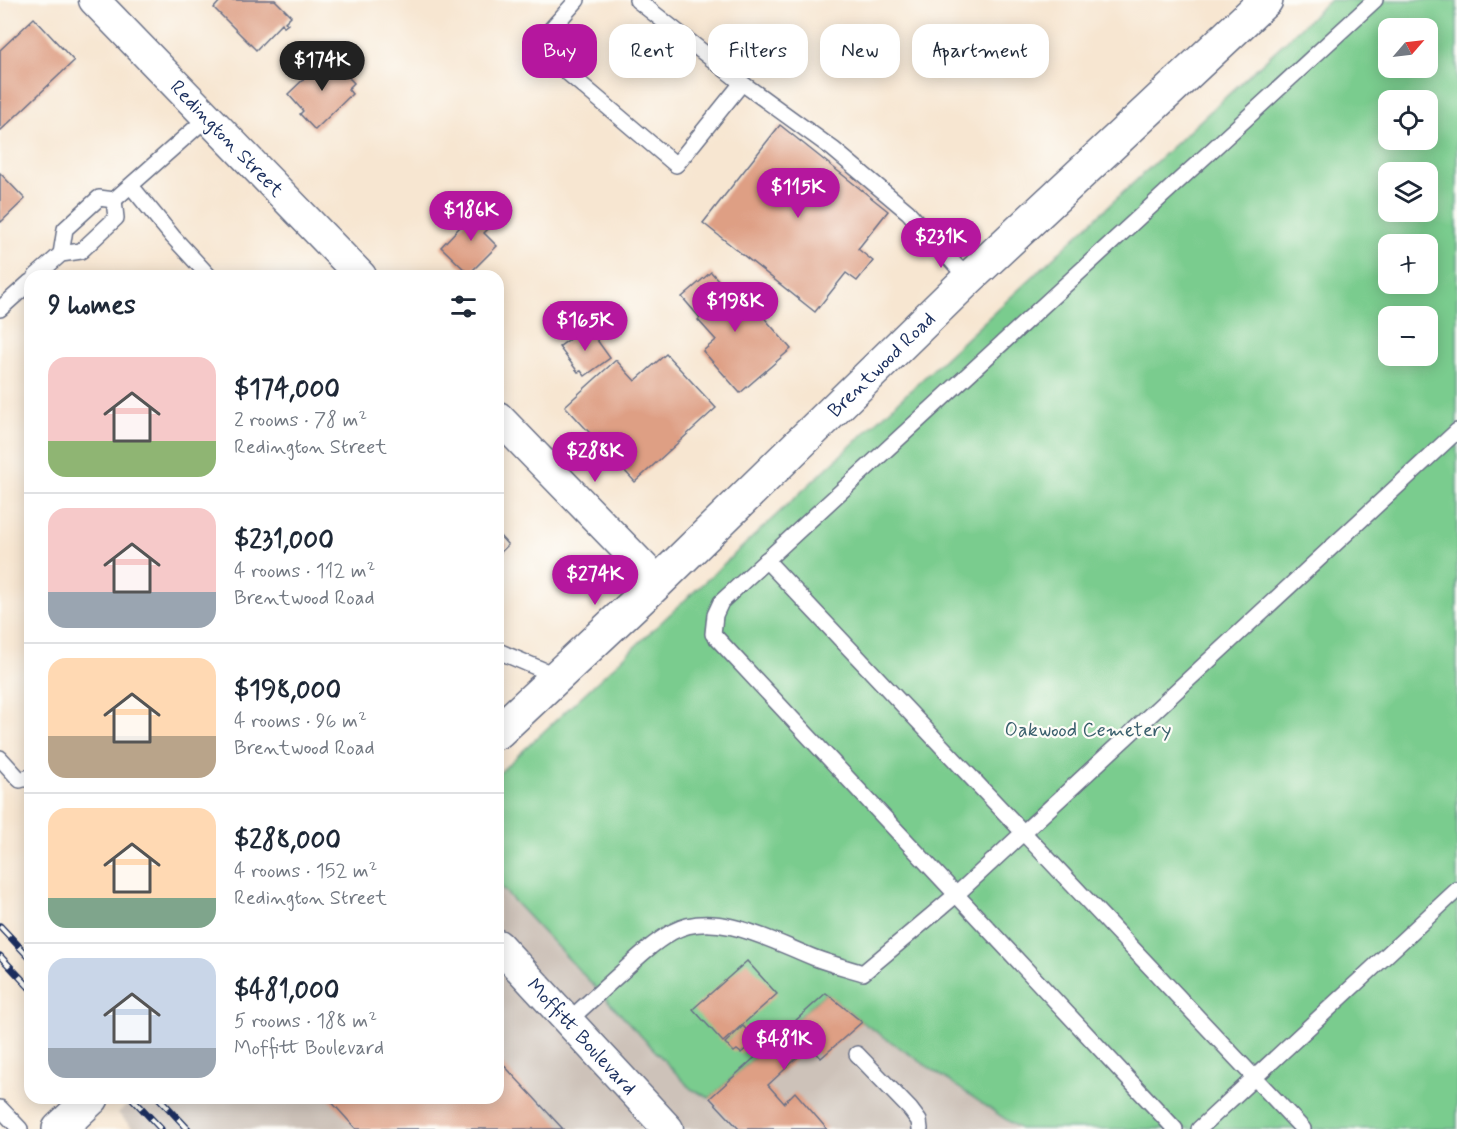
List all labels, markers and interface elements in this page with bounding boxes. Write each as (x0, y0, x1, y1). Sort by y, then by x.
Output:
north arrow (1378, 18, 1438, 78)
map controls (1378, 18, 1438, 366)
chip: Buy (522, 24, 597, 78)
chip: Rent (609, 24, 696, 78)
chip: Filters (708, 24, 808, 78)
chip: New (820, 24, 900, 78)
chip: Apartment (912, 24, 1049, 78)
pin: $174K (280, 41, 364, 92)
text: $174K (294, 47, 350, 74)
street label: Redington Street (163, 75, 290, 204)
button: locate (1378, 90, 1438, 150)
button: layers (1378, 162, 1438, 222)
pin: $115K (756, 168, 840, 219)
text: $115K (771, 174, 825, 201)
pin: $186K (429, 191, 513, 242)
text: $186K (443, 197, 499, 224)
pin: $231K (899, 218, 983, 269)
text: $231K (915, 224, 967, 251)
button: + (1378, 234, 1438, 294)
pin: $198K (693, 282, 777, 333)
text: $198K (706, 288, 764, 315)
text: 9 homes (48, 289, 136, 323)
icon: filters (447, 290, 480, 323)
pin: $165K (543, 301, 627, 352)
street label: Brentwood Road (822, 306, 942, 424)
button: − (1378, 306, 1438, 366)
text: $165K (557, 307, 614, 334)
text: $174,000 (234, 373, 340, 407)
icon: home (96, 381, 168, 453)
text: 2 rooms · 78 m² (234, 407, 367, 434)
pin: $288K (553, 432, 637, 483)
text: Redington Street (234, 434, 387, 461)
text: $288K (566, 438, 624, 465)
text: $231,000 (234, 524, 334, 558)
icon: home (96, 532, 168, 604)
pin: $274K (553, 555, 637, 606)
text: 4 rooms · 112 m² (234, 558, 375, 585)
text: $274K (566, 561, 624, 588)
text: Brentwood Road (234, 585, 375, 612)
text: $198,000 (234, 674, 341, 708)
icon: home (96, 682, 168, 754)
text: 4 rooms · 96 m² (234, 708, 367, 735)
park label: Oakwood Cemetery (1005, 717, 1171, 744)
text: Brentwood Road (234, 735, 375, 762)
text: $288,000 (234, 824, 341, 858)
icon: home (96, 832, 168, 904)
text: 4 rooms · 152 m² (234, 858, 377, 885)
text: Redington Street (234, 885, 387, 912)
street label: Moffitt Boulevard (520, 973, 642, 1101)
text: $481,000 (234, 974, 339, 1008)
icon: home (96, 982, 168, 1054)
text: 5 rooms · 188 m² (234, 1008, 377, 1035)
pin: $481K (742, 1020, 826, 1071)
text: $481K (756, 1026, 812, 1053)
text: Moffitt Boulevard (234, 1035, 384, 1062)

